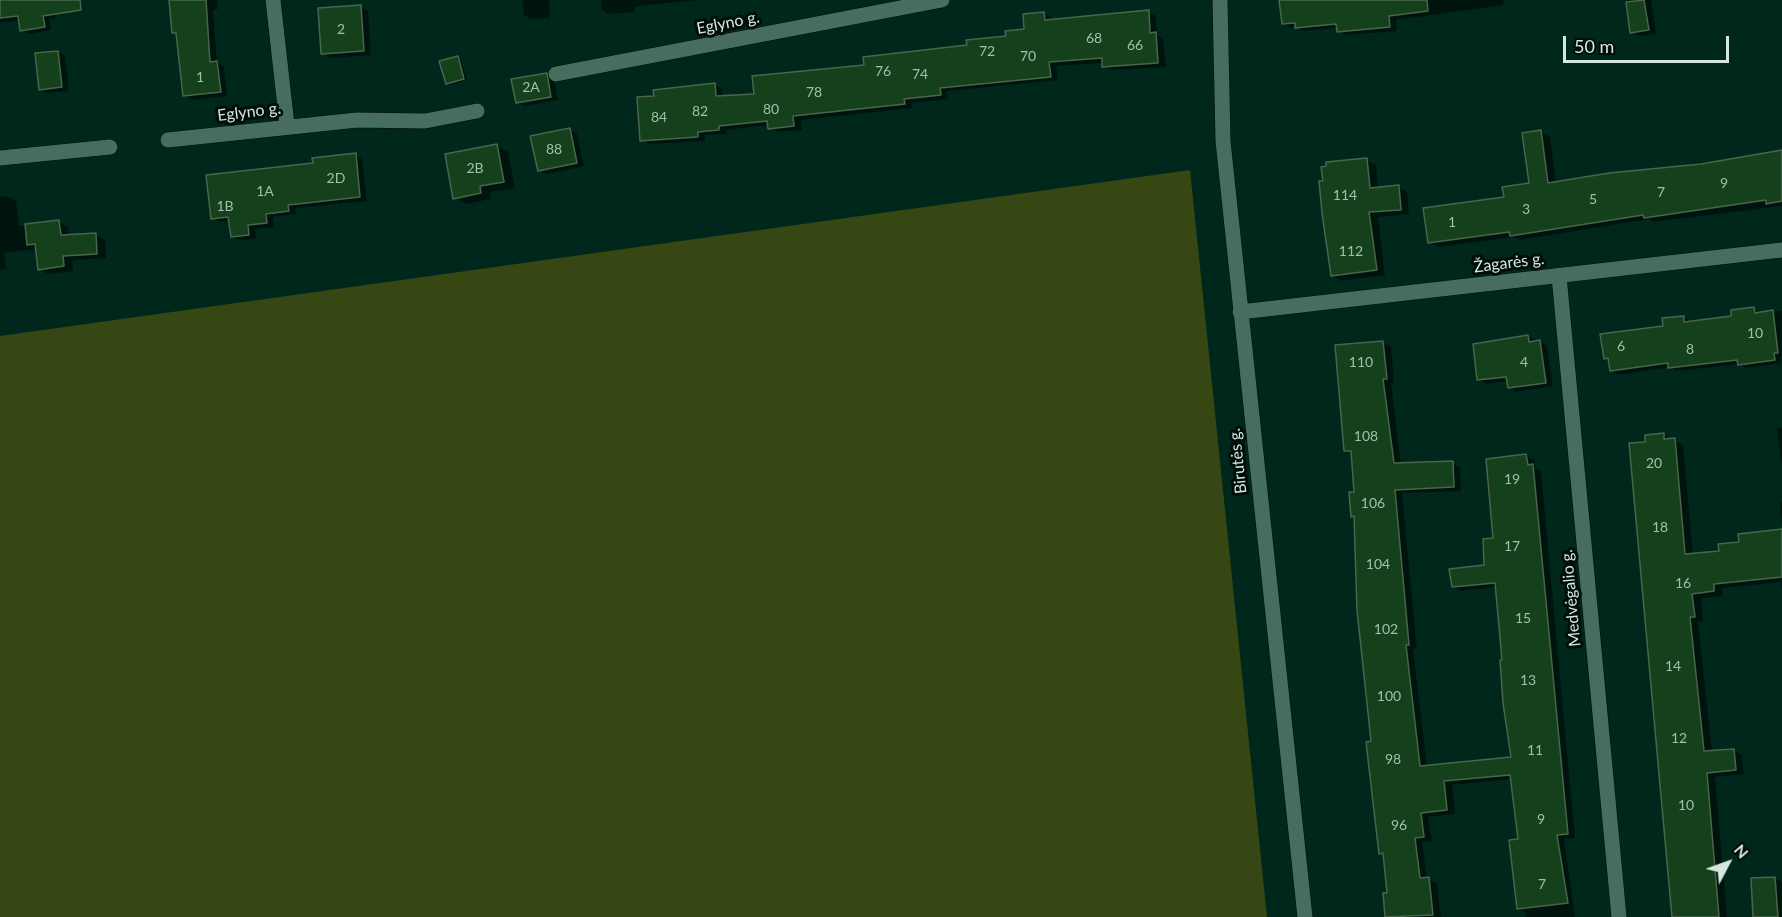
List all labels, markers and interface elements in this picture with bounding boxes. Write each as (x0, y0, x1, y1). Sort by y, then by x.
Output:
street label: Eglyno g. (695, 8, 761, 38)
house number: 2 (337, 21, 345, 37)
scale bar (1566, 24, 1732, 62)
house number: 68 (1086, 30, 1102, 46)
text: 50 m (1574, 35, 1614, 57)
house number: 66 (1127, 37, 1143, 53)
house number: 72 (979, 43, 995, 59)
house number: 70 (1020, 48, 1036, 64)
house number: 76 (875, 63, 891, 79)
house number: 74 (912, 66, 928, 82)
house number: 1 (196, 69, 204, 85)
house number: 2A (522, 79, 540, 95)
house number: 78 (806, 84, 822, 100)
street label: Eglyno g. (216, 99, 282, 125)
house number: 80 (763, 101, 779, 117)
house number: 82 (692, 103, 708, 119)
house number: 84 (651, 109, 667, 125)
house number: 88 (546, 141, 562, 157)
house number: 2B (466, 160, 484, 176)
house number: 2D (327, 170, 345, 186)
house number: 9 (1720, 175, 1728, 191)
house number: 1A (256, 183, 274, 199)
house number: 7 (1657, 184, 1665, 200)
house number: 114 (1333, 187, 1357, 203)
house number: 5 (1589, 191, 1597, 207)
house number: 1B (216, 198, 234, 214)
house number: 3 (1522, 201, 1530, 217)
house number: 1 (1448, 214, 1456, 230)
house number: 112 (1339, 243, 1363, 259)
street label: Žagarės g. (1473, 249, 1545, 277)
house number: 10 (1747, 325, 1763, 341)
house number: 6 (1617, 338, 1625, 354)
house number: 8 (1686, 341, 1694, 357)
house number: 110 (1349, 354, 1373, 370)
house number: 4 (1520, 354, 1528, 370)
street label: Birutės g. (1225, 427, 1251, 495)
house number: 108 (1354, 428, 1378, 444)
house number: 20 (1646, 455, 1662, 471)
house number: 19 (1504, 471, 1520, 487)
house number: 106 (1361, 495, 1385, 511)
house number: 18 (1652, 519, 1668, 535)
house number: 17 (1504, 538, 1520, 554)
street label: Medvėgalio g. (1557, 549, 1585, 647)
house number: 104 (1366, 556, 1390, 572)
house number: 16 (1675, 575, 1691, 591)
house number: 15 (1515, 610, 1531, 626)
house number: 102 (1374, 621, 1398, 637)
house number: 14 (1665, 658, 1681, 674)
house number: 13 (1520, 672, 1536, 688)
house number: 100 (1377, 688, 1401, 704)
house number: 12 (1671, 730, 1687, 746)
house number: 11 (1527, 742, 1543, 758)
house number: 98 (1385, 751, 1401, 767)
house number: 10 (1678, 797, 1694, 813)
house number: 9 (1537, 811, 1545, 827)
house number: 96 (1391, 817, 1407, 833)
north arrow (1698, 833, 1758, 893)
text: N (1731, 840, 1753, 862)
house number: 7 (1538, 876, 1546, 892)

